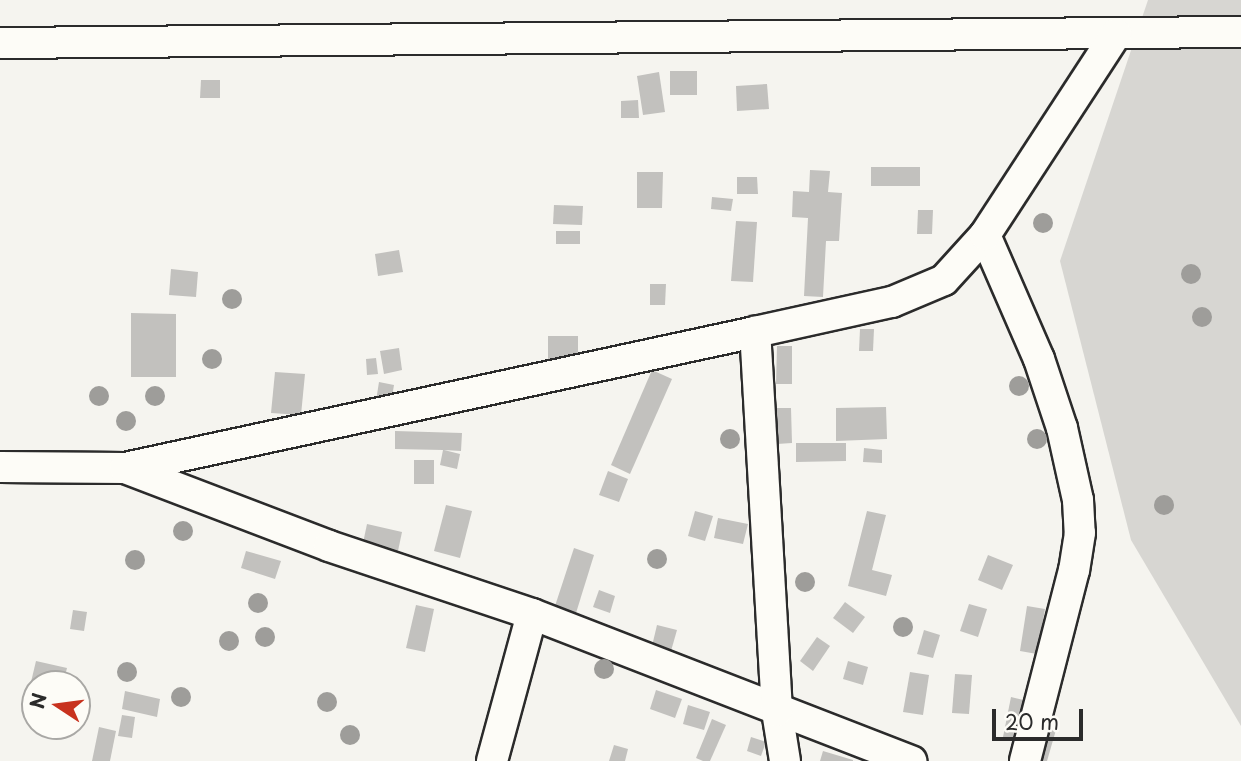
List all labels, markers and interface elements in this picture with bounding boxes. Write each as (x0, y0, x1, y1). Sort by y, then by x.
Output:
north arrow (21, 670, 91, 740)
text: N (22, 690, 53, 711)
scale bar (996, 694, 1087, 738)
text: 20 m (1005, 705, 1059, 737)

